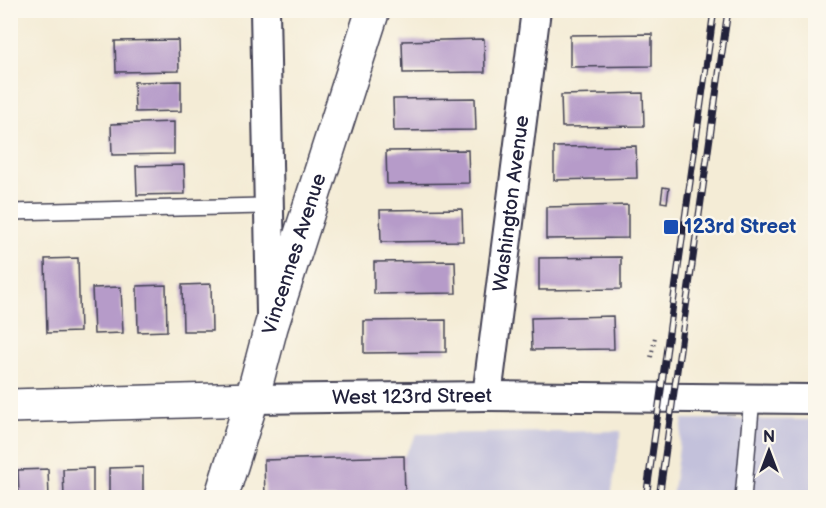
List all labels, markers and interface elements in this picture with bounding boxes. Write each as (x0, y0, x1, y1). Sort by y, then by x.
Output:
street label: Washington Avenue (488, 114, 535, 293)
street label: Vincennes Avenue (258, 170, 332, 337)
place label: 123rd Street (684, 215, 796, 239)
marker: 123rd Street (662, 218, 680, 236)
street label: West 123rd Street (332, 384, 492, 410)
north arrow (739, 421, 799, 481)
text: N (763, 428, 775, 447)

